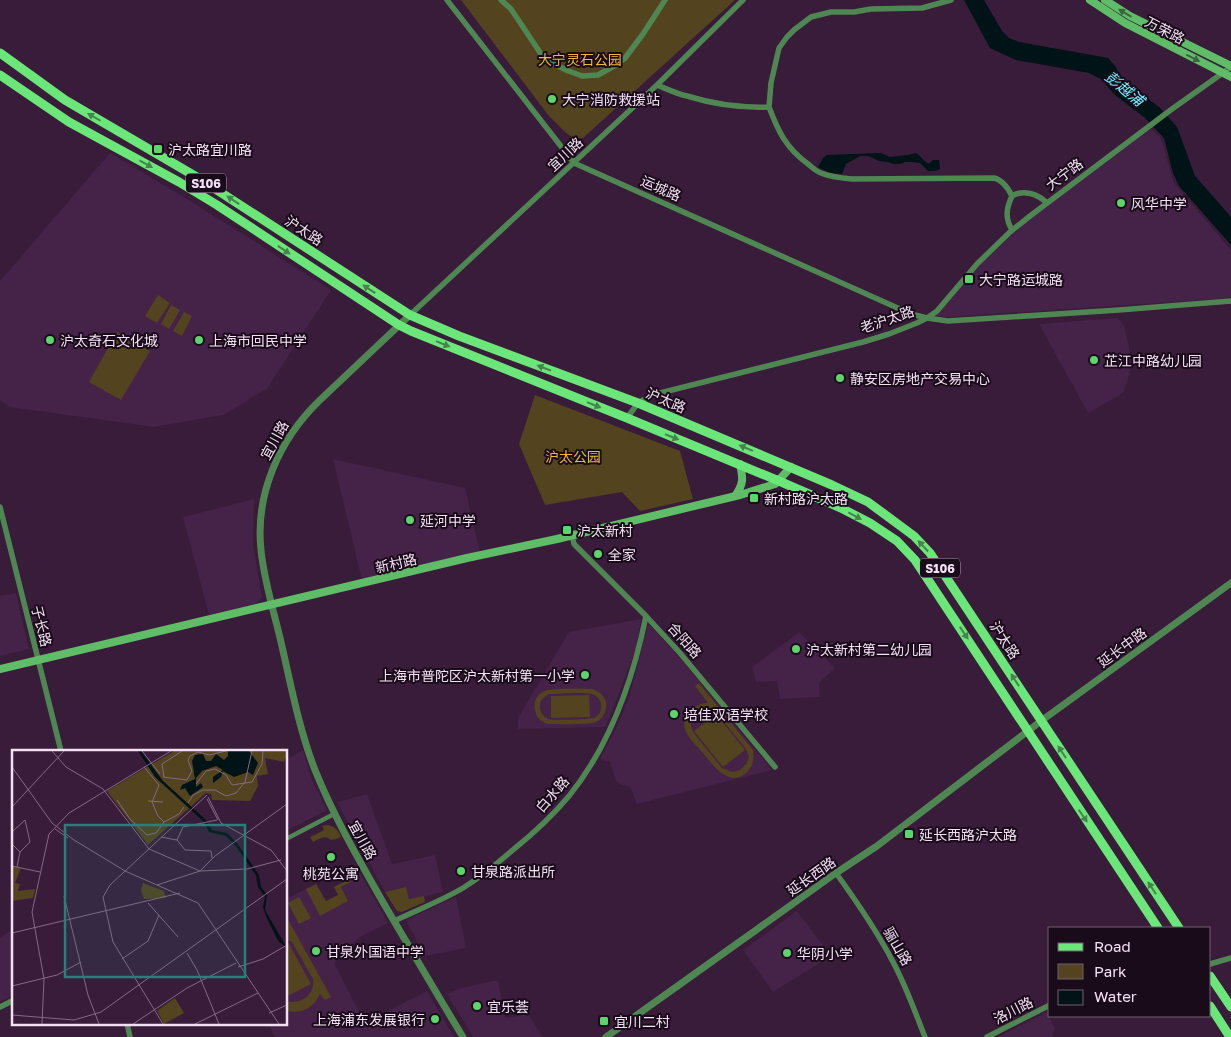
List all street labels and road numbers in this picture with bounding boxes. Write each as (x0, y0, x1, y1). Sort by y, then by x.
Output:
street label: 万荣路 (1142, 13, 1188, 47)
street label: 宜川路 (544, 133, 586, 175)
street label: 大宁路 (1042, 155, 1086, 193)
street label: 运城路 (638, 172, 684, 204)
road number: S106 (186, 174, 226, 192)
street label: 沪太路 (282, 211, 326, 249)
street label: 老沪太路 (858, 302, 916, 336)
street label: 沪太路 (643, 384, 689, 416)
street label: 宜川路 (256, 418, 292, 462)
street label: 新村路 (374, 550, 418, 576)
road number: S106 (920, 558, 960, 578)
street label: 子长路 (29, 604, 55, 648)
street label: 沪太路 (986, 618, 1024, 662)
street label: 合阳路 (665, 619, 705, 661)
street label: 延长中路 (1094, 624, 1150, 670)
street label: 白水路 (532, 773, 572, 815)
street label: 宜川路 (345, 818, 381, 862)
street label: 延长西路 (783, 853, 839, 899)
street label: 骊山路 (880, 924, 916, 968)
street label: 洛川路 (990, 993, 1036, 1027)

